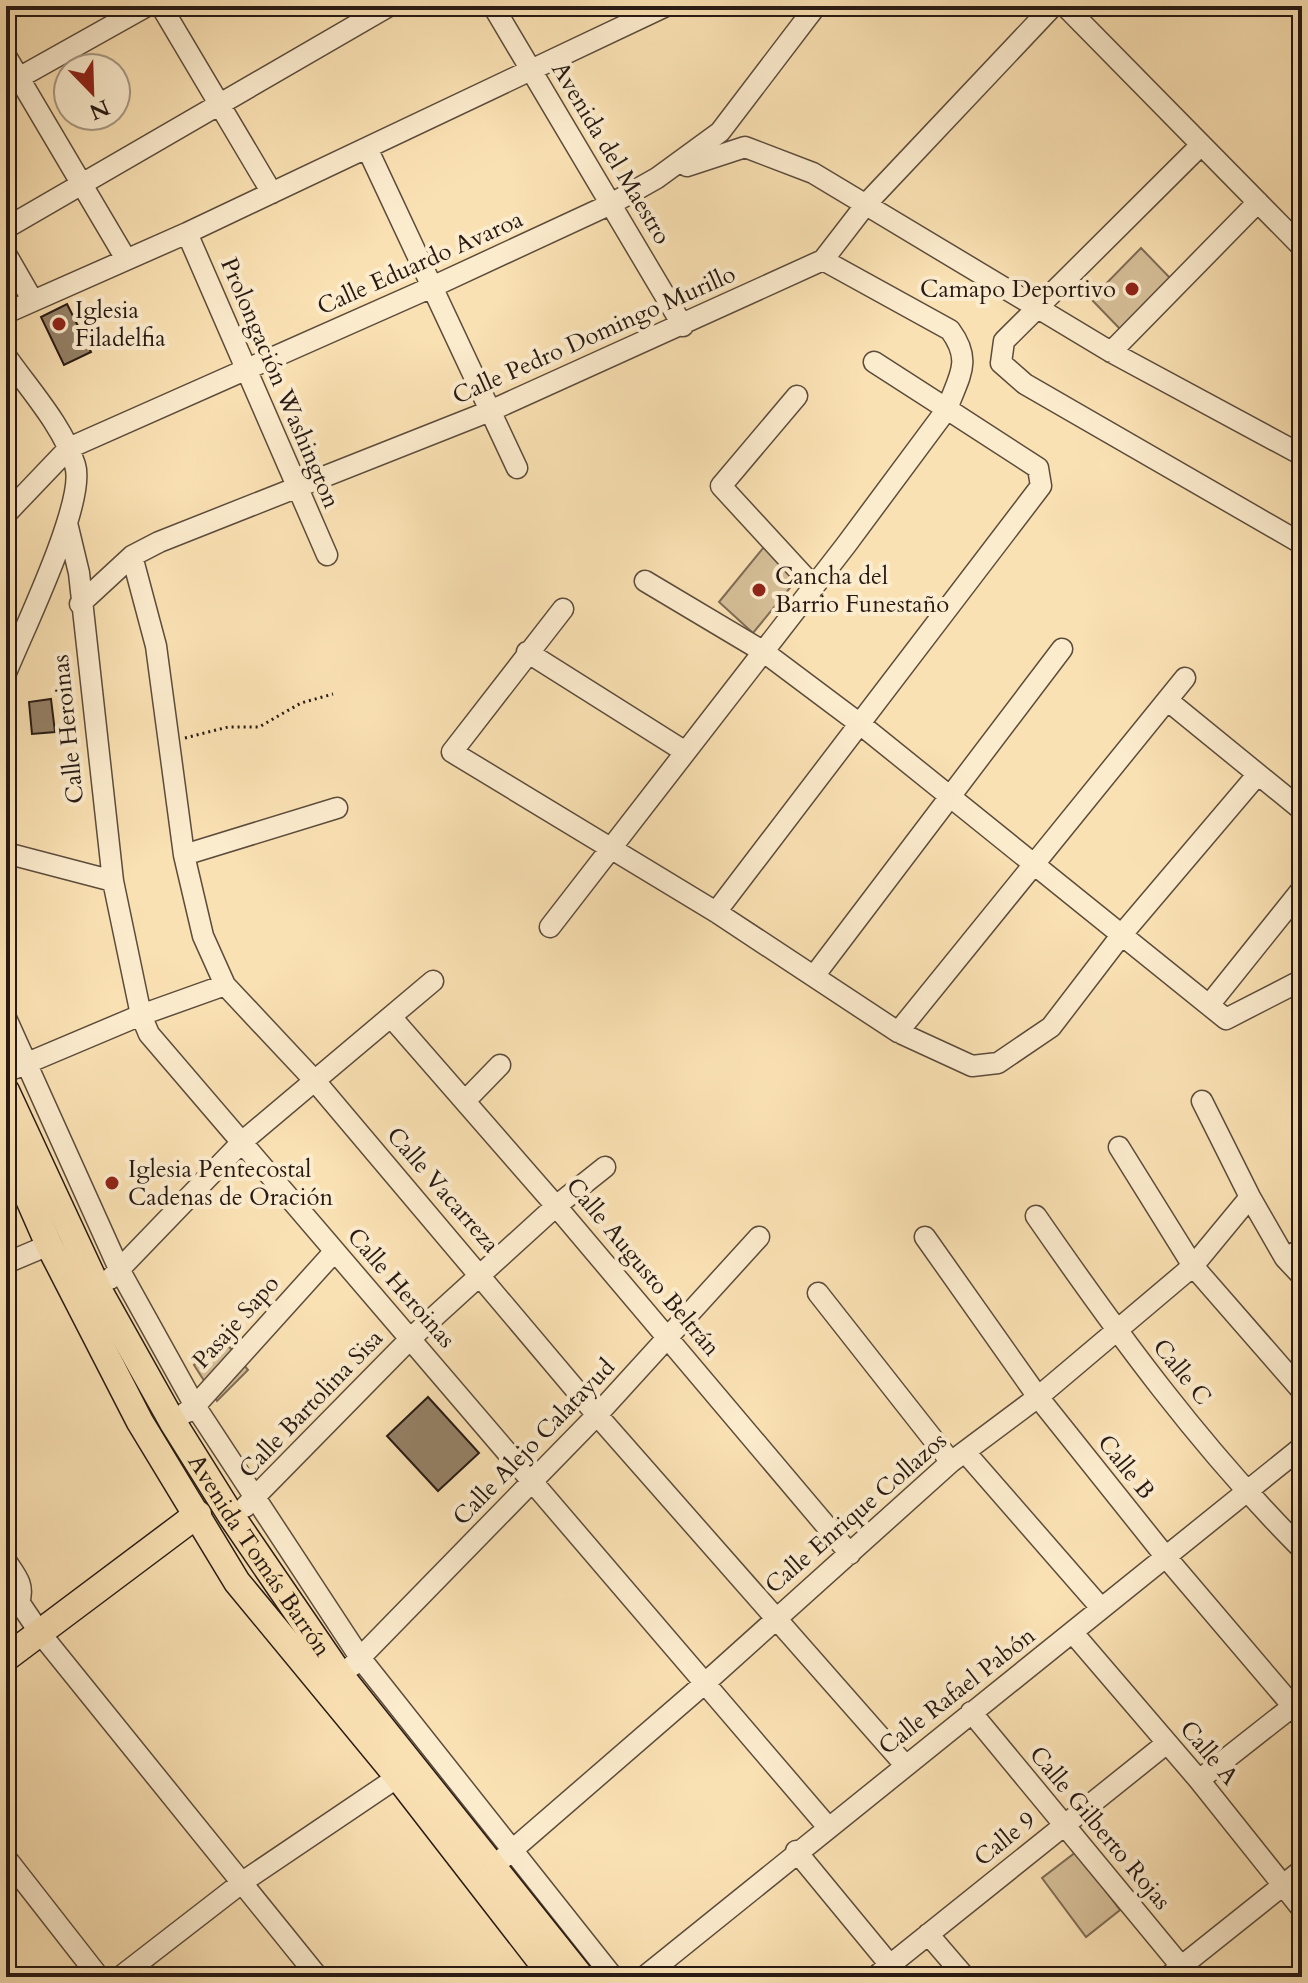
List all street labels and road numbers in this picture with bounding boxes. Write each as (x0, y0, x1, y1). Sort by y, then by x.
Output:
street label: Avenida del Maestro (543, 56, 679, 250)
street label: Calle Eduardo Avaroa (312, 203, 529, 323)
street label: Prolongación Washington (212, 253, 348, 514)
street label: Calle Pedro Domingo Murillo (447, 258, 741, 412)
street label: Calle Heroinas (44, 653, 92, 805)
street label: Calle Vacarreza (379, 1120, 507, 1261)
street label: Calle Augusto Beltrán (558, 1171, 728, 1364)
street label: Calle Heroinas (339, 1221, 463, 1355)
street label: Pasaje Sapo (185, 1268, 287, 1376)
street label: Calle Bartolina Sisa (231, 1322, 391, 1486)
street label: Calle C (1145, 1332, 1219, 1412)
street label: Calle Alejo Calatayud (446, 1351, 623, 1533)
street label: Calle Enrique Collazos (758, 1425, 954, 1601)
street label: Calle B (1090, 1428, 1162, 1506)
street label: Avenida Tomás Barrón (180, 1448, 339, 1663)
street label: Calle Rafael Pabón (872, 1619, 1042, 1763)
street label: Calle A (1172, 1714, 1246, 1793)
street label: Calle Gilberto Rojas (1022, 1739, 1178, 1917)
street label: Calle 9 (967, 1804, 1043, 1874)

